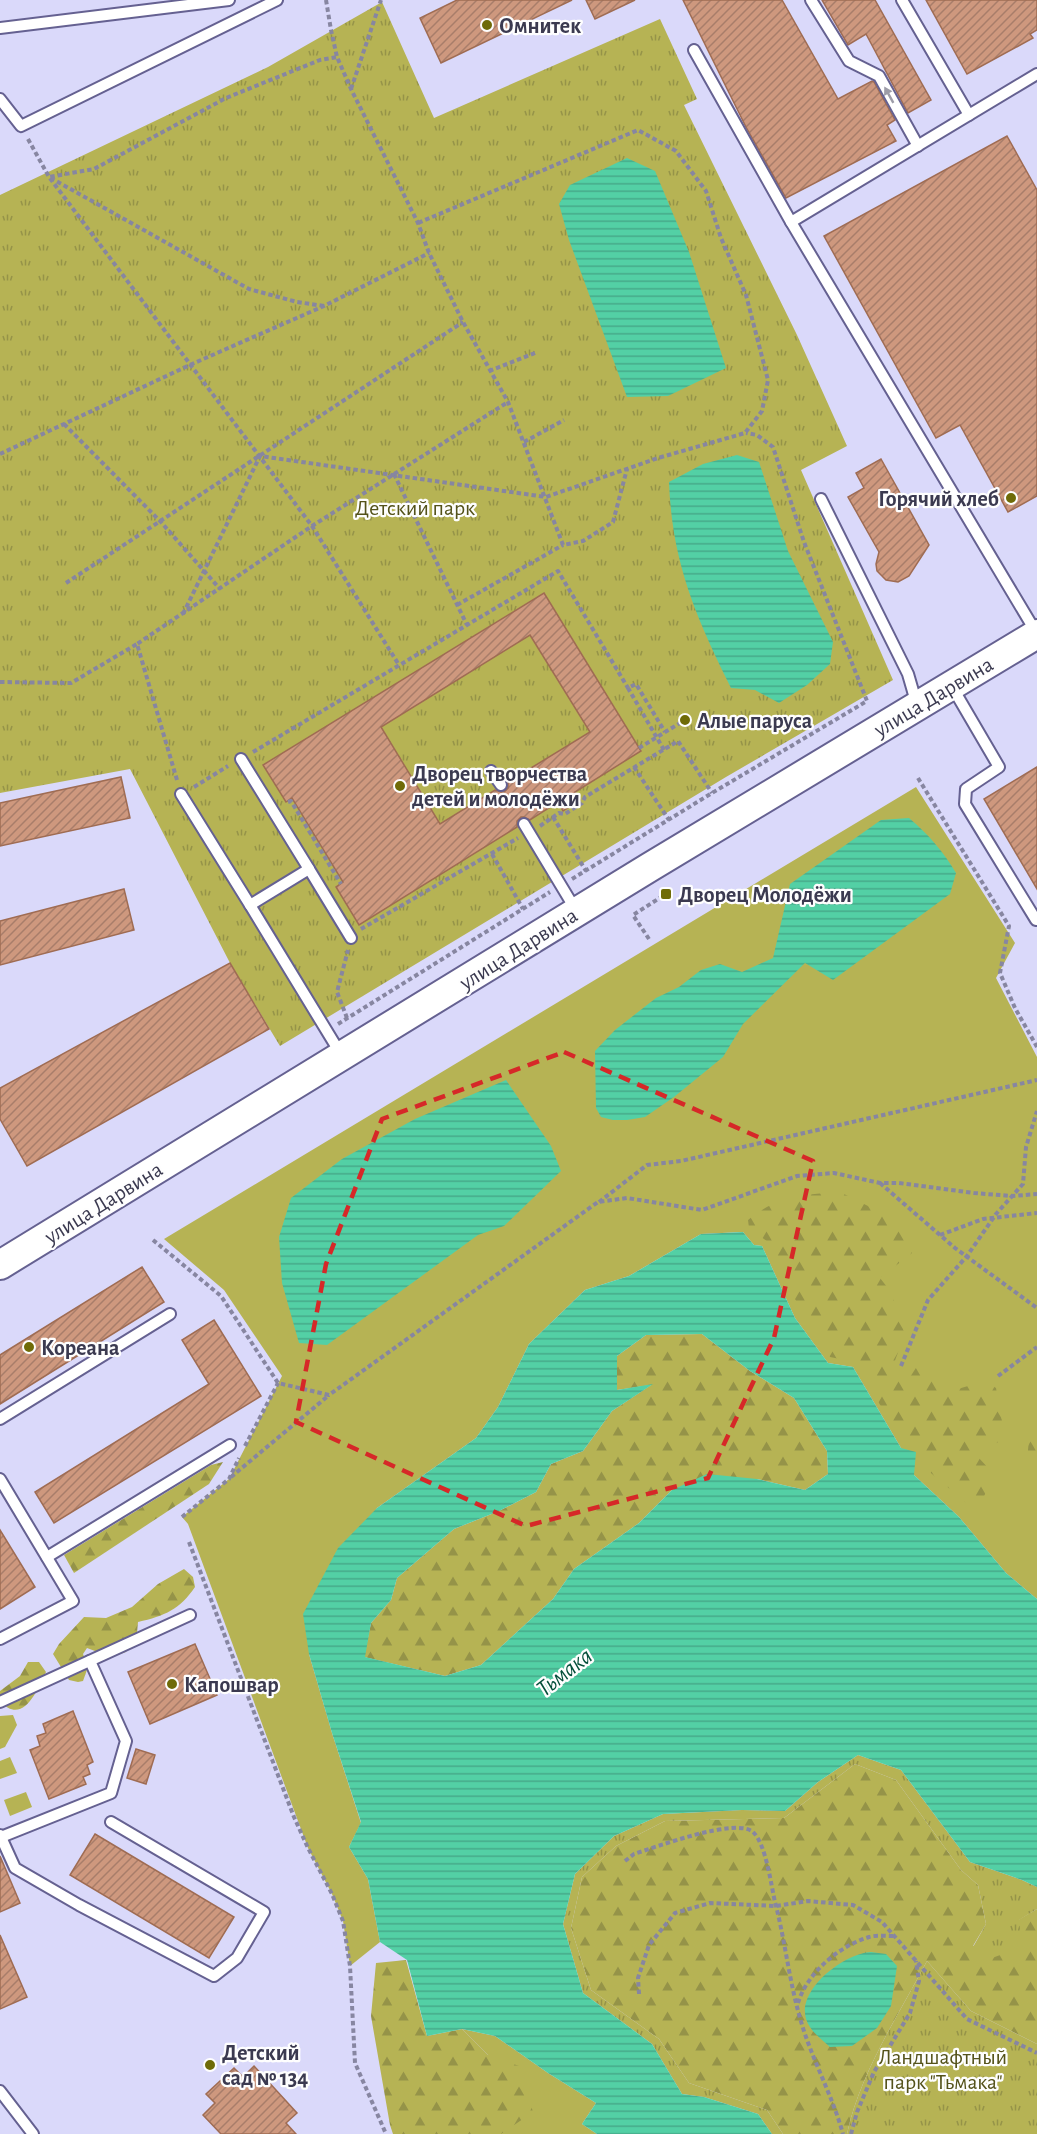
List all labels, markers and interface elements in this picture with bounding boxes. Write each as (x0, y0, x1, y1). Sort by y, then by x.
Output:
place label: Омнитек (499, 15, 581, 37)
marker: Омнитек (480, 18, 494, 32)
one-way arrow (884, 86, 894, 103)
place label: Горячий хлеб (878, 488, 999, 510)
marker: Горячий хлеб (1004, 491, 1018, 505)
park label: Детский парк (355, 497, 475, 519)
street label: улица Дарвина (869, 653, 997, 741)
place label: Алые паруса (697, 710, 812, 733)
marker: Алые паруса (678, 713, 692, 727)
place label: Дворец творчества детей и молодёжи (412, 763, 587, 810)
marker: Дворец творчества детей и молодёжи (393, 779, 407, 793)
place label: Дворец Молодёжи (678, 884, 852, 906)
marker: Дворец Молодёжи (659, 887, 673, 901)
street label: улица Дарвина (455, 904, 581, 994)
street label: улица Дарвина (40, 1158, 166, 1248)
place label: Кореана (41, 1337, 119, 1359)
marker: Кореана (22, 1340, 36, 1354)
water label: Тьмака (532, 1644, 597, 1702)
place label: Капошвар (184, 1674, 279, 1696)
marker: Капошвар (165, 1677, 179, 1691)
place label: Детский сад № 134 (222, 2042, 308, 2089)
park label: Ландшафтный парк "Тьмака" (879, 2046, 1007, 2093)
marker: Детский сад № 134 (203, 2058, 217, 2072)

